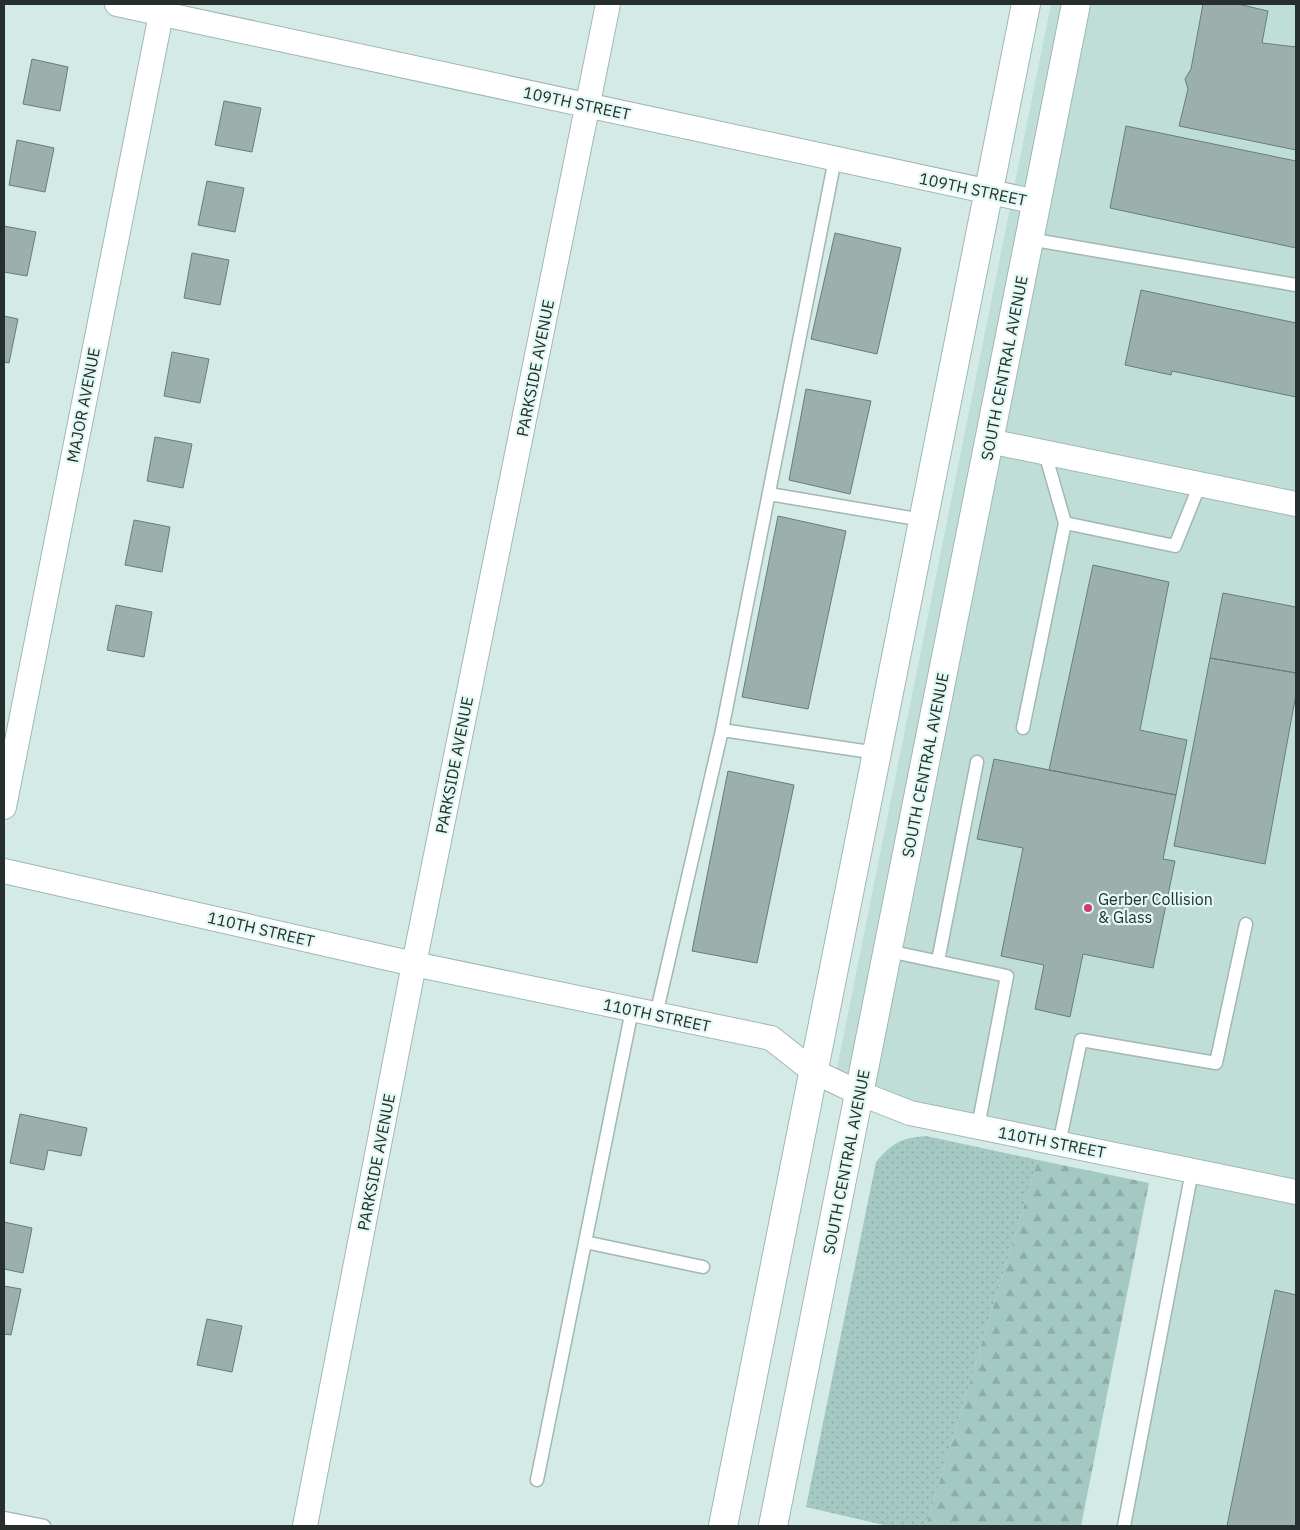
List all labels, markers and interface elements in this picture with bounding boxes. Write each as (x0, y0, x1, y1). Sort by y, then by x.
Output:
street label: 109TH STREET (521, 82, 633, 124)
street label: 109TH STREET (917, 168, 1029, 210)
street label: SOUTH CENTRAL AVENUE (976, 274, 1032, 462)
street label: PARKSIDE AVENUE (512, 298, 558, 438)
street label: MAJOR AVENUE (62, 346, 104, 464)
street label: SOUTH CENTRAL AVENUE (897, 671, 953, 859)
street label: PARKSIDE AVENUE (431, 695, 477, 835)
place label: Gerber Collision & Glass (1098, 889, 1213, 927)
marker: Gerber Collision & Glass (1082, 902, 1094, 914)
street label: 110TH STREET (205, 907, 317, 951)
street label: 110TH STREET (601, 994, 713, 1036)
street label: SOUTH CENTRAL AVENUE (818, 1068, 874, 1256)
street label: PARKSIDE AVENUE (353, 1092, 399, 1232)
street label: 110TH STREET (996, 1122, 1108, 1162)

